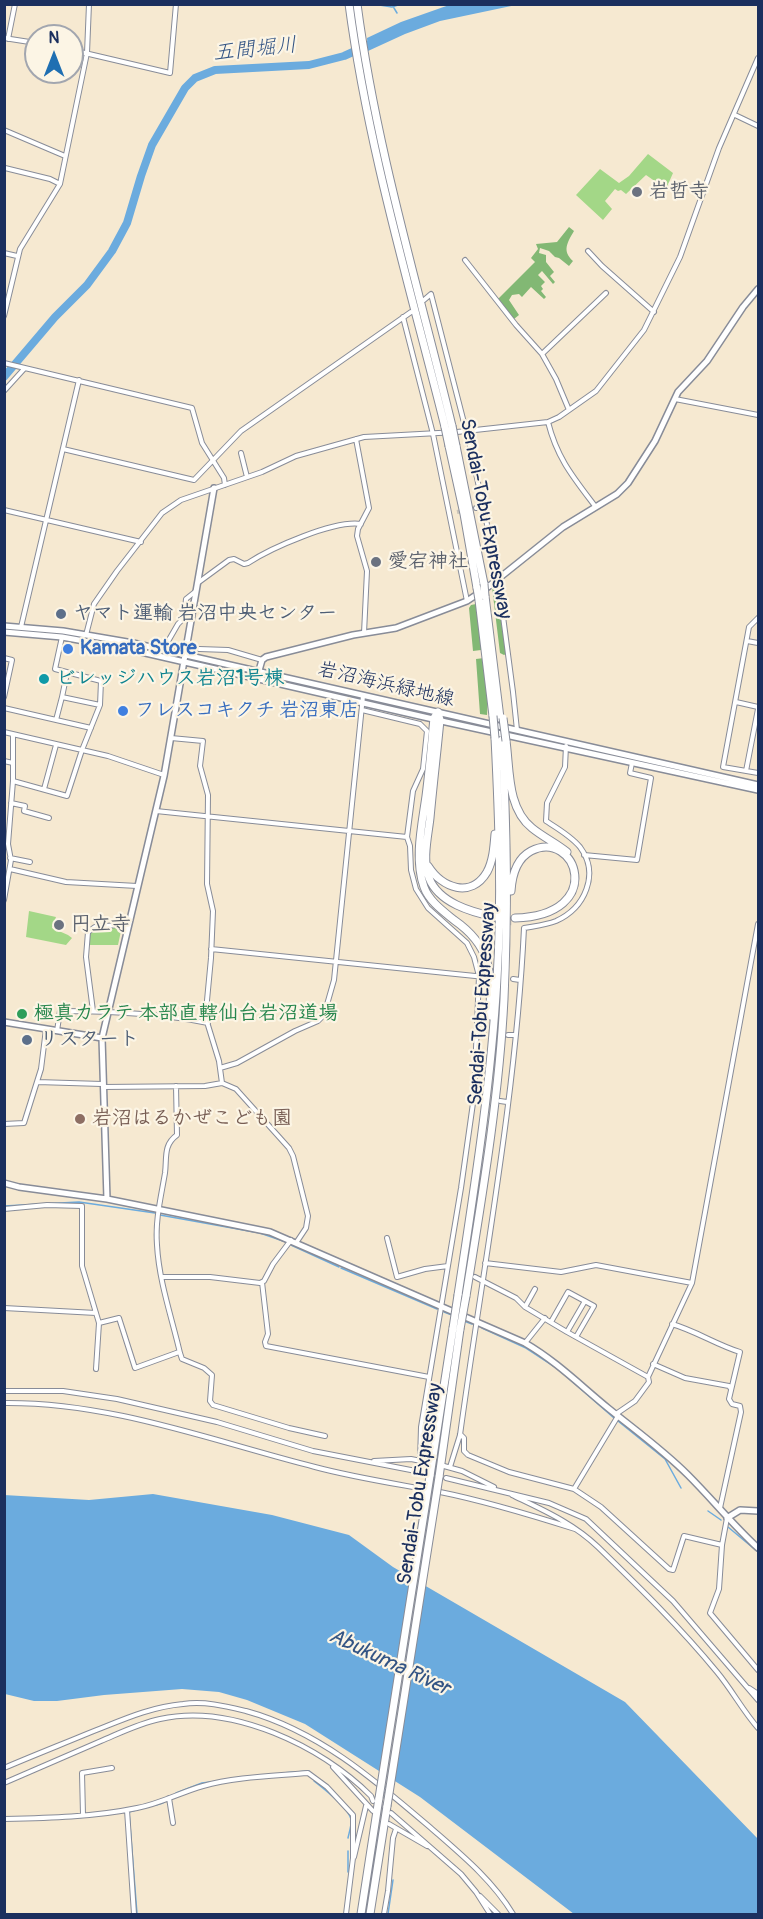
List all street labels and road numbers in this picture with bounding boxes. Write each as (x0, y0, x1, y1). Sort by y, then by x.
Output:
street label: Sendai-Tobu Expressway (454, 417, 516, 621)
street label: 岩沼海浜緑地線 (315, 658, 457, 712)
street label: Sendai-Tobu Expressway (464, 902, 502, 1106)
street label: Sendai-Tobu Expressway (393, 1382, 449, 1586)

